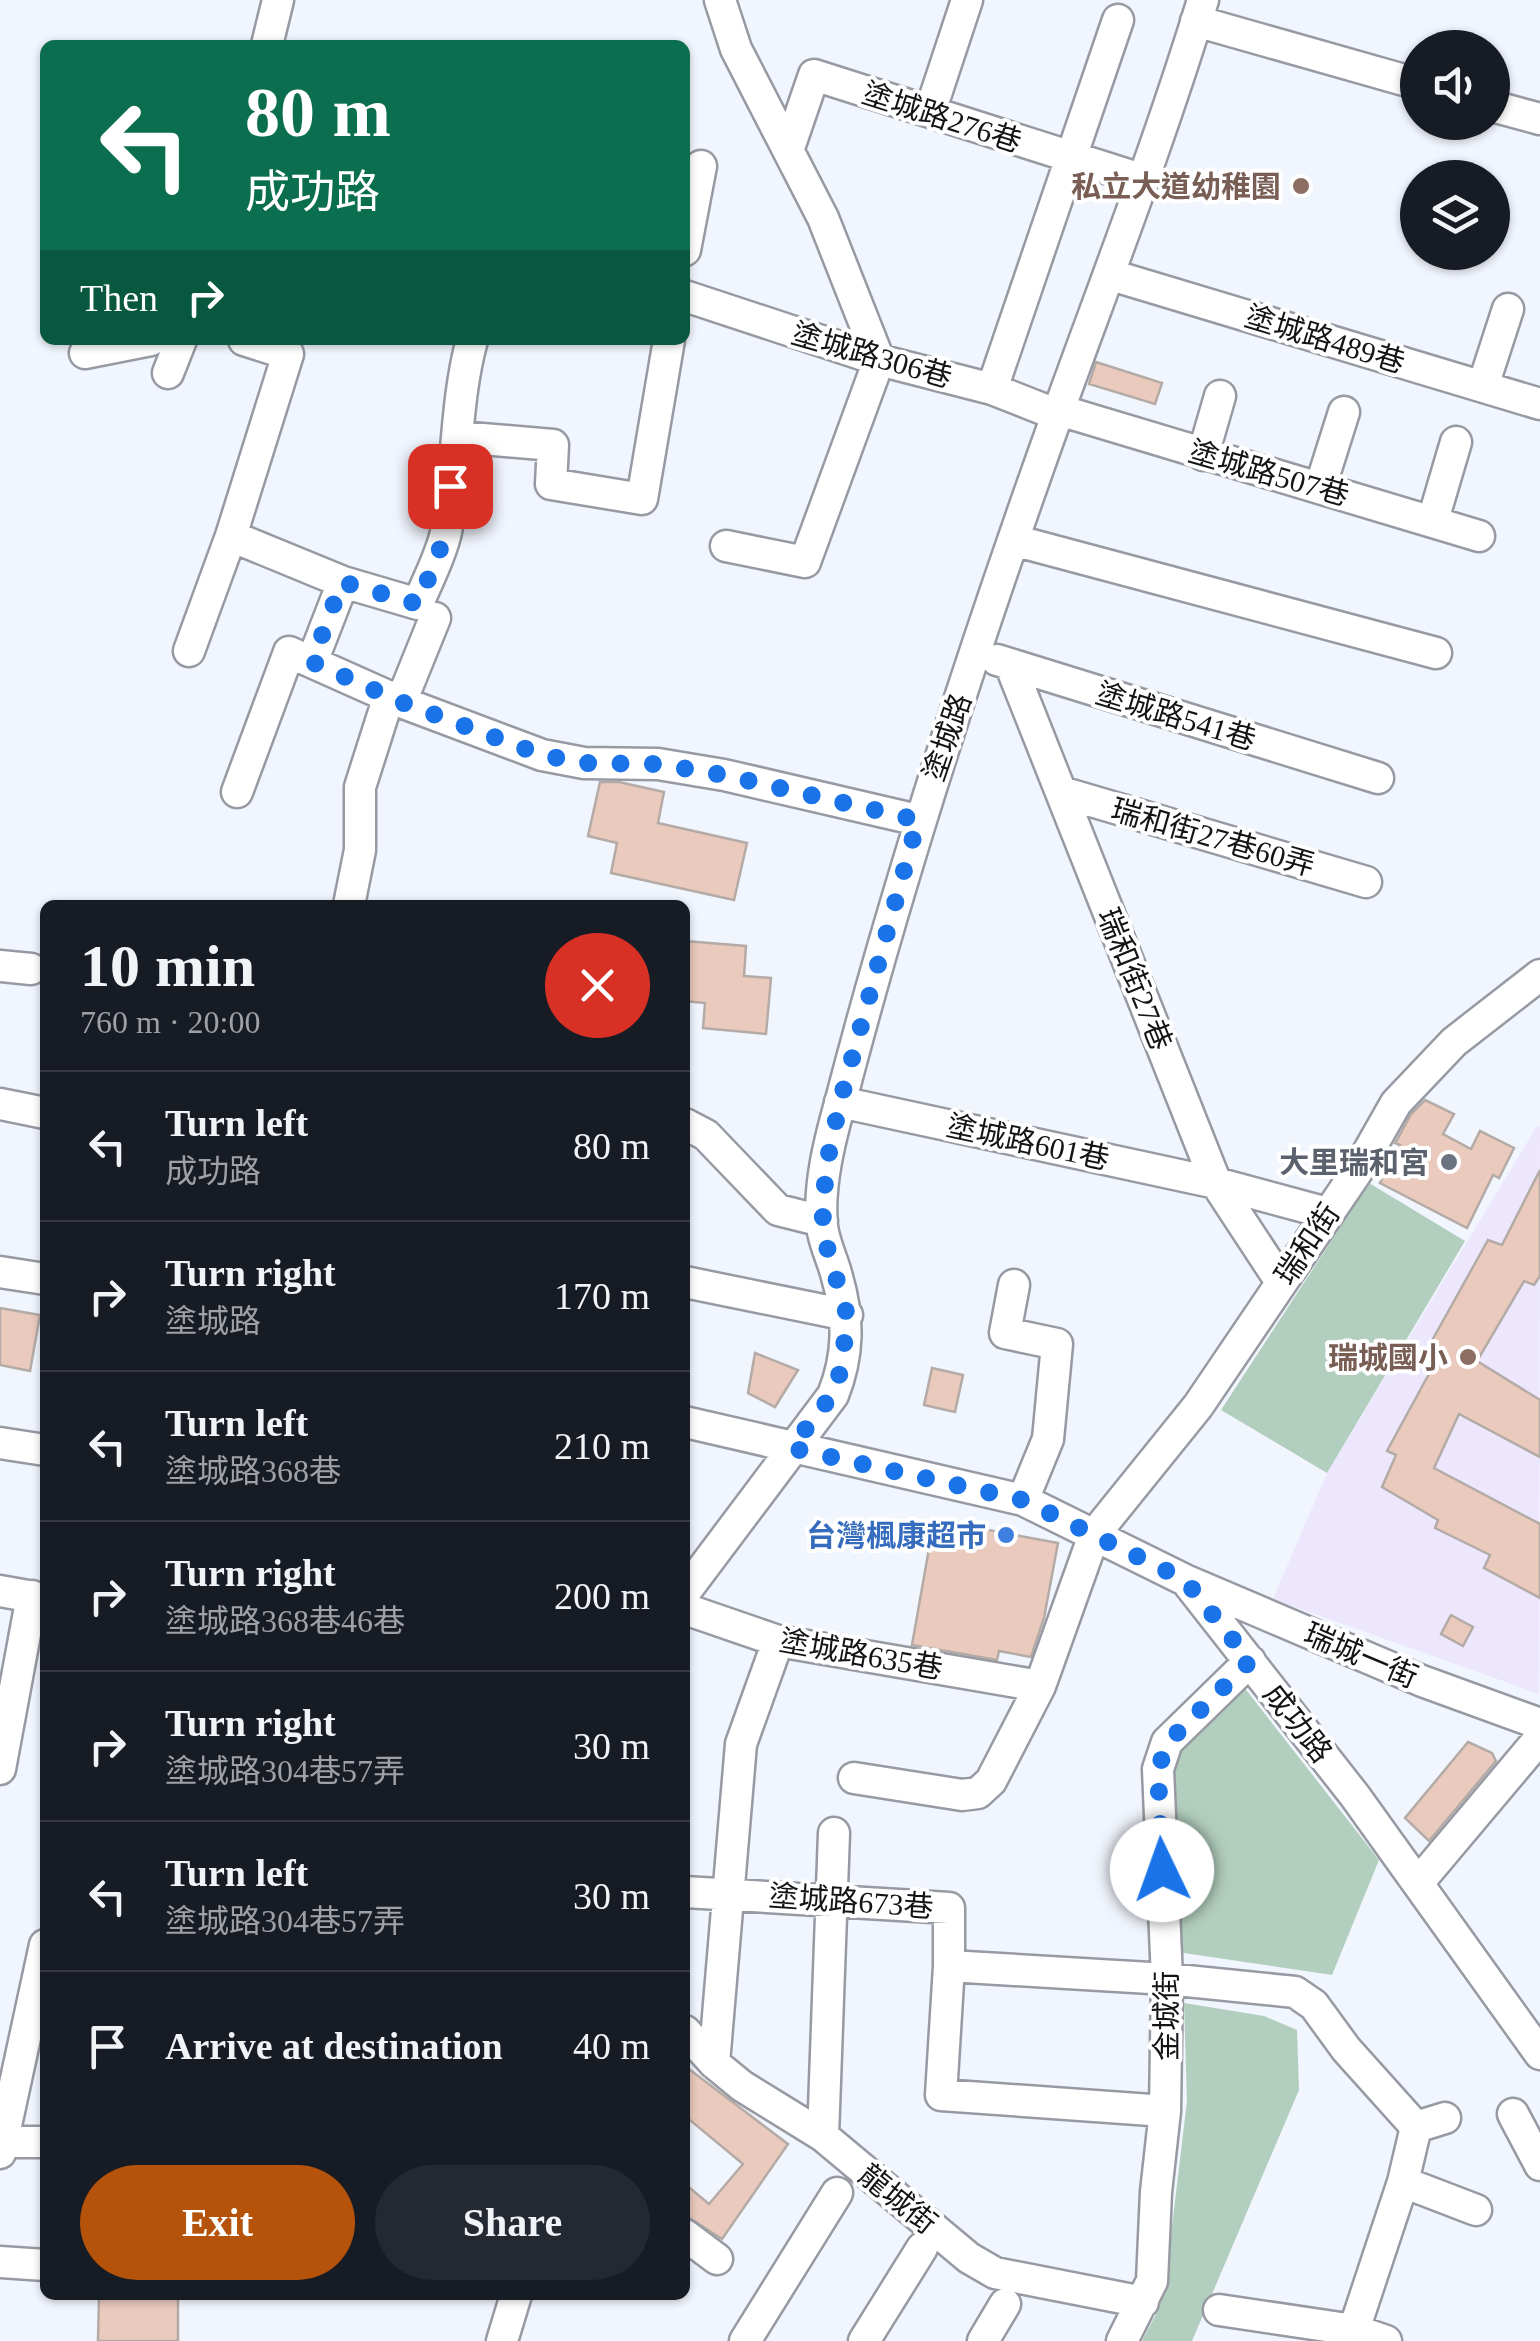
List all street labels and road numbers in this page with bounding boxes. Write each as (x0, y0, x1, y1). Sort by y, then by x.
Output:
street label: 塗城路276巷 (858, 76, 1026, 158)
street label: 塗城路489巷 (1241, 299, 1409, 379)
street label: 塗城路306巷 (788, 316, 956, 394)
street label: 塗城路507巷 (1185, 434, 1353, 512)
street label: 塗城路541巷 (1092, 676, 1260, 756)
street label: 塗城路 (917, 689, 977, 785)
street label: 瑞和街27巷60弄 (1108, 792, 1318, 882)
street label: 瑞和街27巷 (1092, 903, 1178, 1055)
street label: 塗城路601巷 (944, 1109, 1112, 1175)
street label: 瑞和街 (1268, 1197, 1346, 1291)
street label: 瑞城一街 (1299, 1616, 1423, 1694)
street label: 塗城路635巷 (777, 1623, 945, 1685)
street label: 成功路 (1257, 1677, 1339, 1769)
street label: 塗城路673巷 (768, 1879, 934, 1923)
street label: 金城街 (1150, 1971, 1183, 2061)
street label: 龍城街 (853, 2158, 943, 2240)

